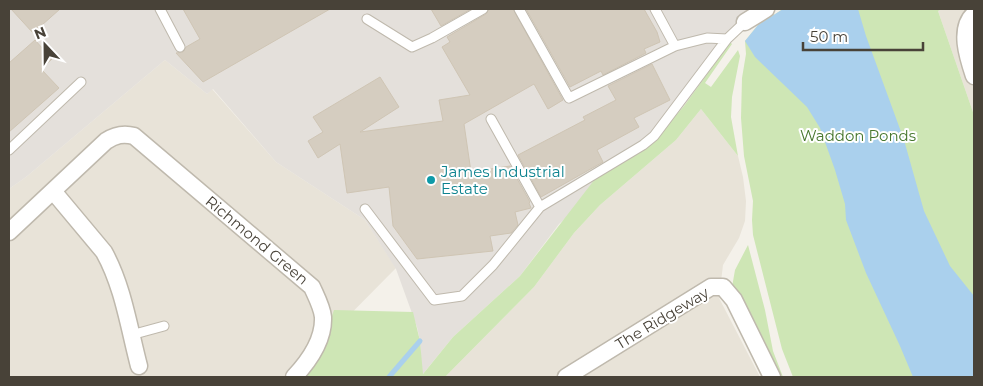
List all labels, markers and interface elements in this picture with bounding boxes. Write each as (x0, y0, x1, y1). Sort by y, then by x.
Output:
north arrow (20, 20, 70, 70)
scale bar (803, 20, 923, 52)
text: N (32, 22, 49, 43)
text: 50 m (810, 27, 848, 46)
park label: Waddon Ponds (800, 126, 916, 145)
place label: James Industrial Estate (440, 162, 565, 198)
marker: James Industrial Estate (425, 174, 437, 186)
street label: Richmond Green (202, 191, 312, 289)
street label: The Ridgeway (612, 282, 713, 353)

